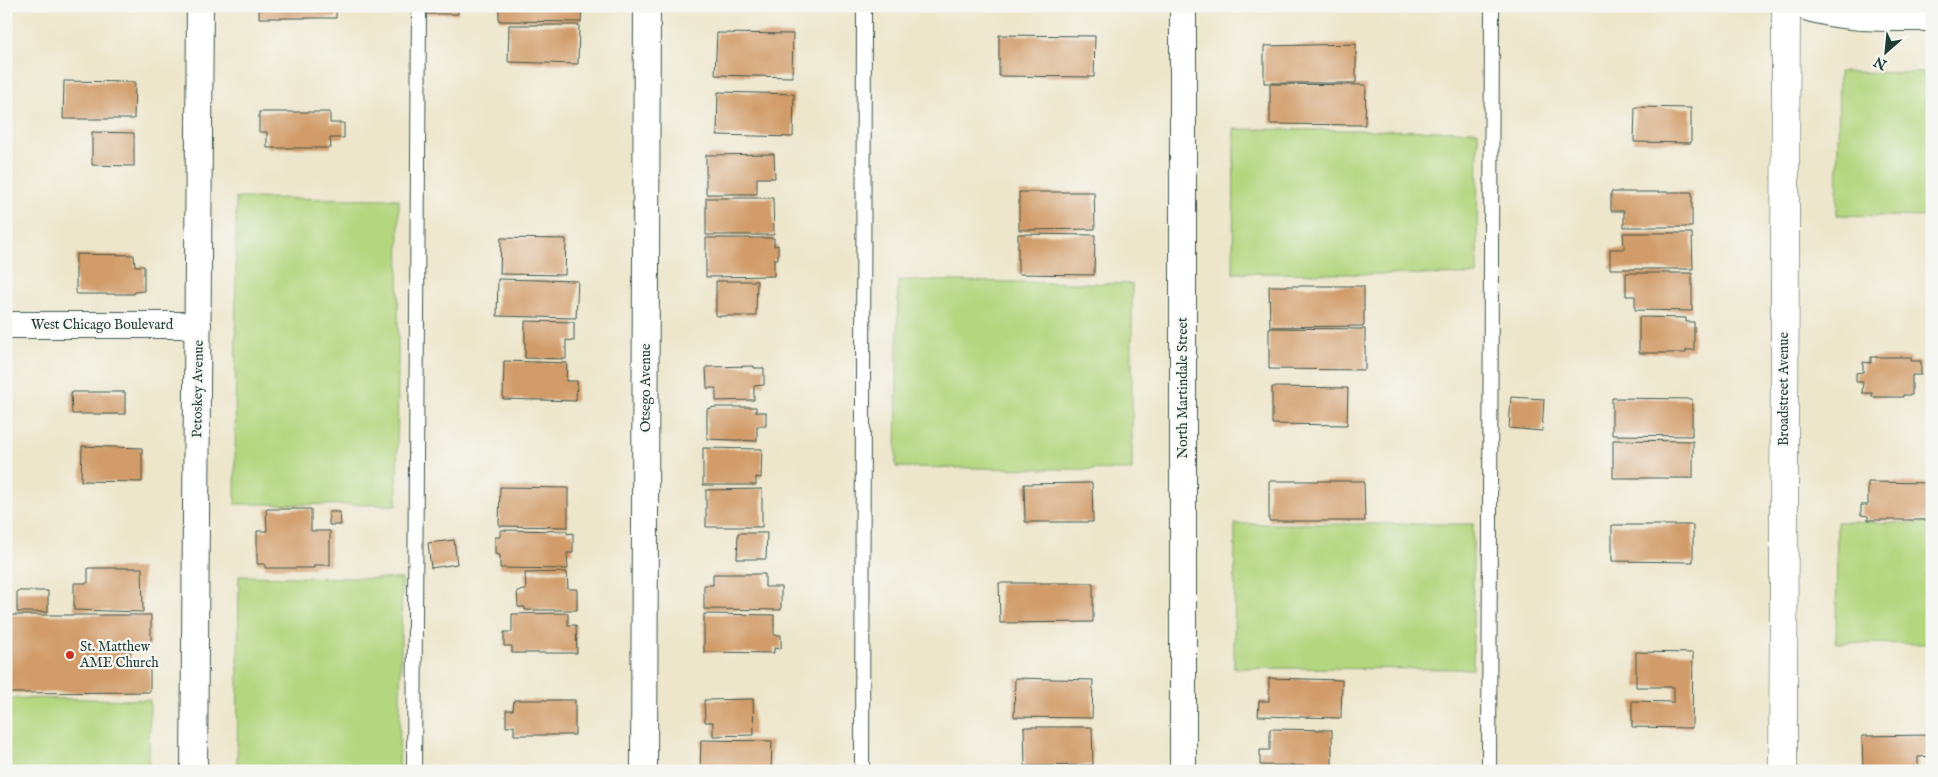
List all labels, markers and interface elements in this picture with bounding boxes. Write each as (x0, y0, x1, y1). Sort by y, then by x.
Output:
north arrow (1860, 28, 1910, 78)
text: N (1871, 52, 1891, 74)
street label: West Chicago Boulevard (31, 316, 174, 334)
street label: North Martindale Street (1174, 317, 1192, 459)
street label: Broadstreet Avenue (1775, 332, 1793, 446)
street label: Petoskey Avenue (188, 339, 208, 438)
street label: Otsego Avenue (637, 343, 655, 432)
place label: St. Matthew AME Church (79, 638, 159, 672)
marker: St. Matthew AME Church (64, 649, 76, 661)

